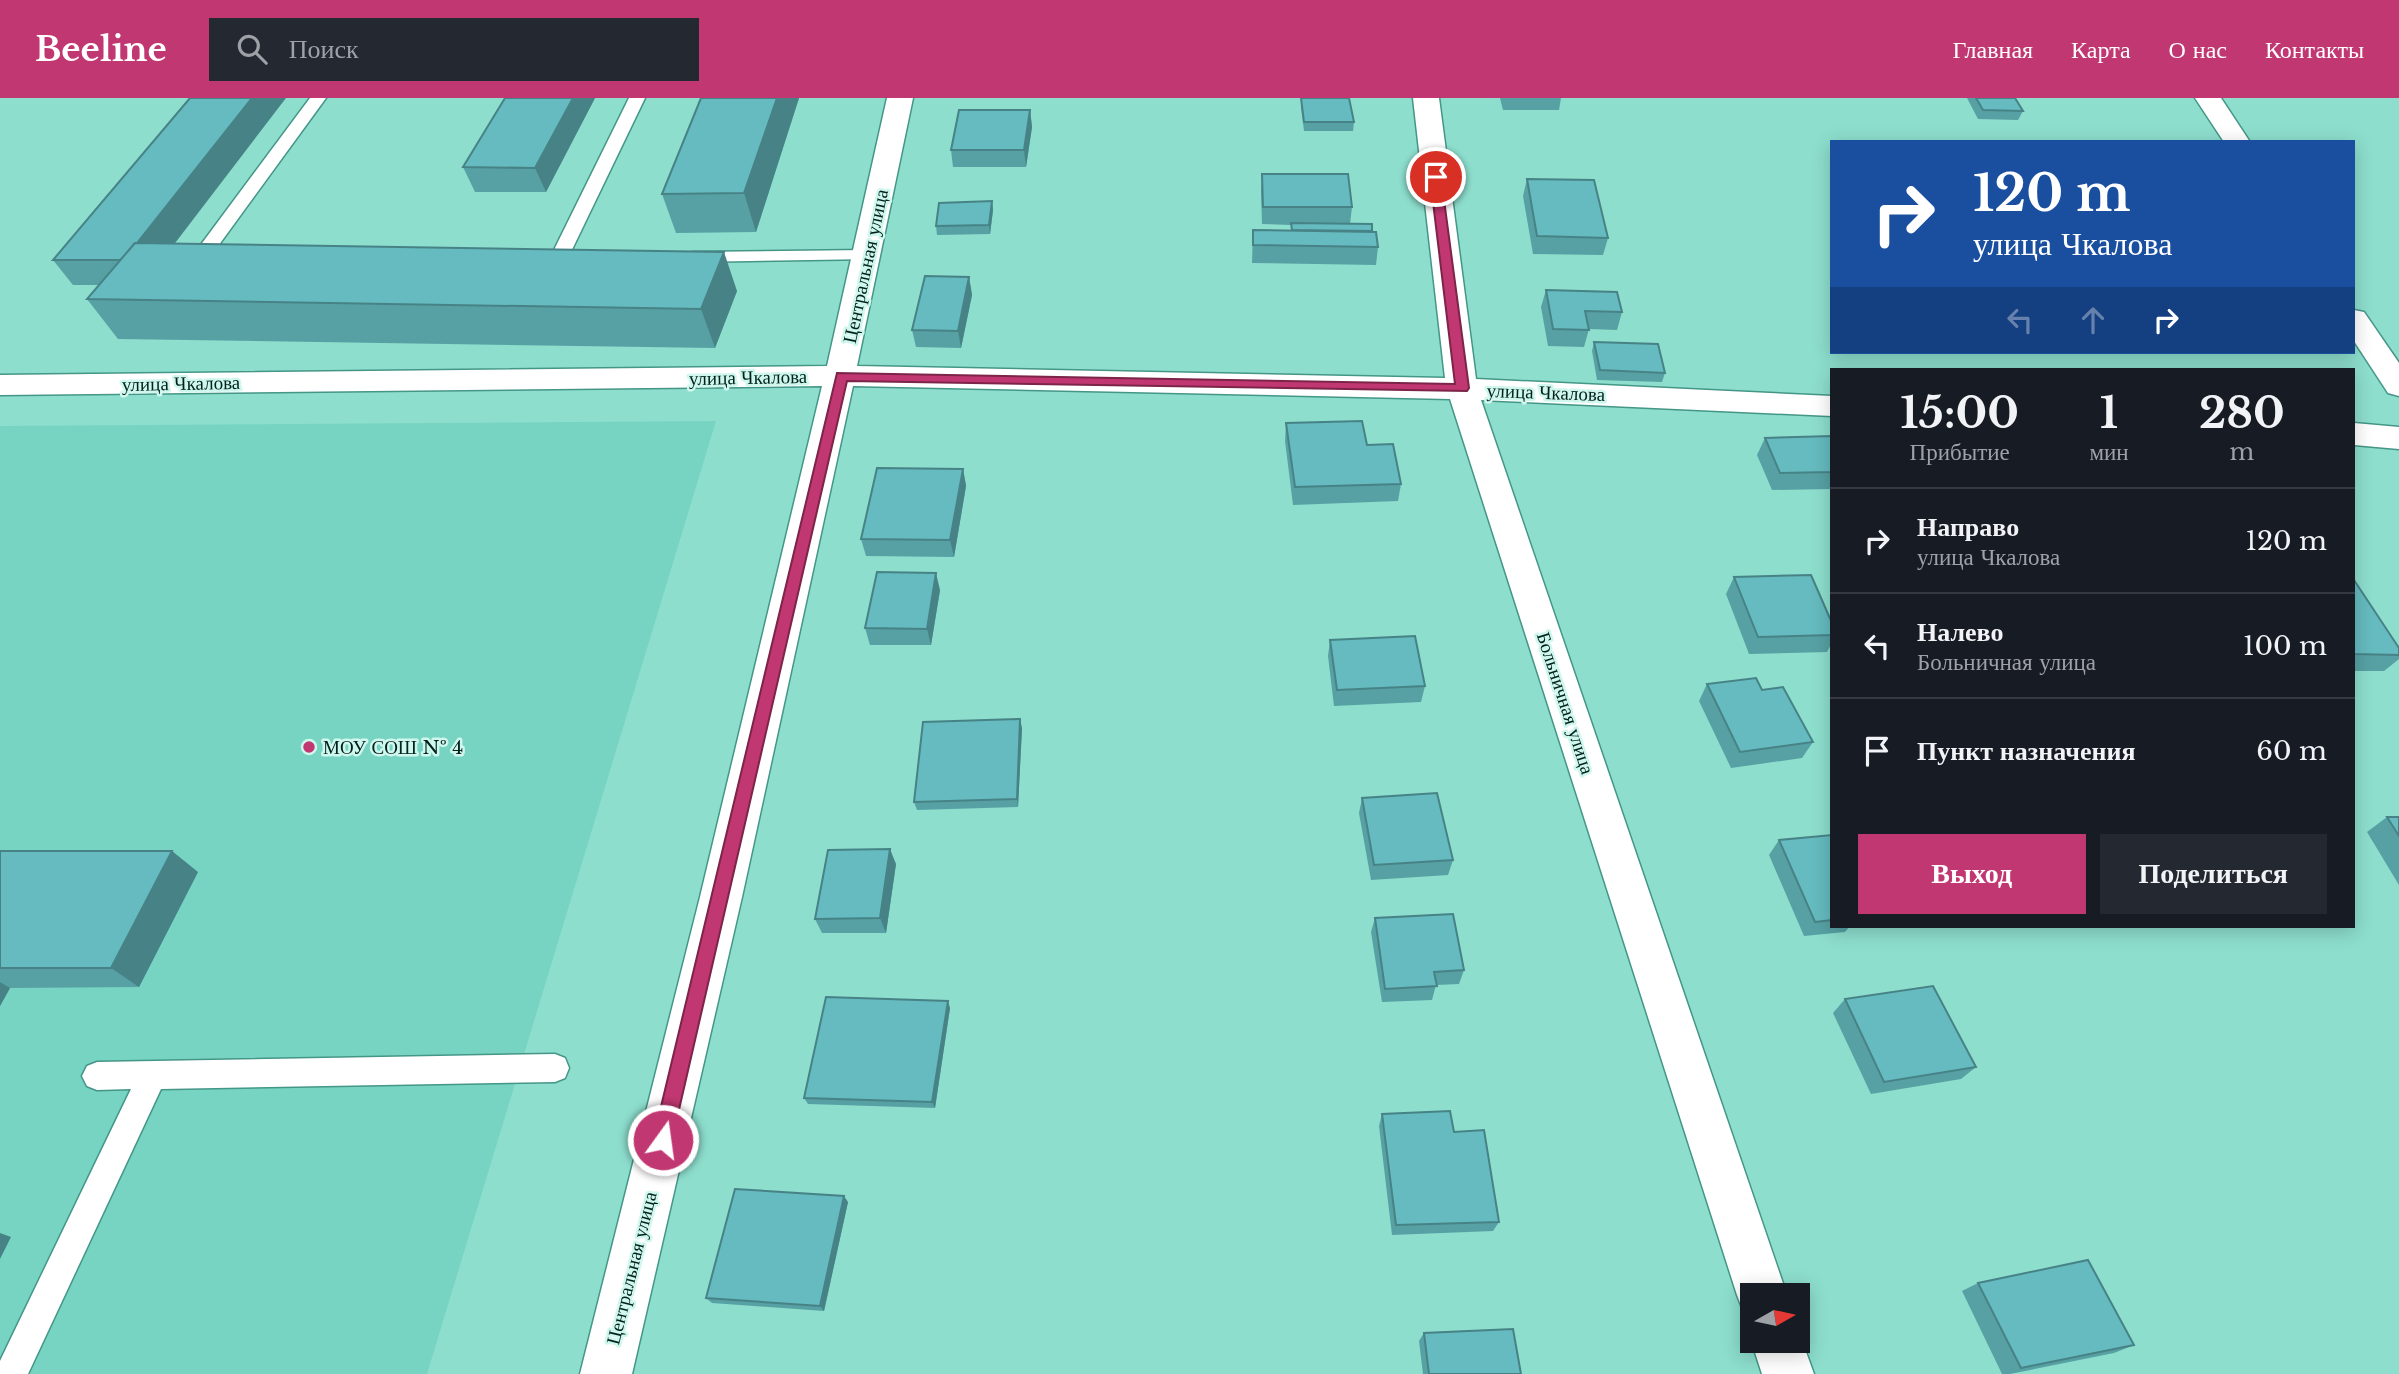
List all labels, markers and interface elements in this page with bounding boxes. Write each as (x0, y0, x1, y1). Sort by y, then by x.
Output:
search box (209, 18, 699, 81)
text: Beeline (35, 29, 167, 70)
icon: search (233, 30, 271, 68)
text: Поиск (289, 33, 359, 65)
text: Главная (1953, 35, 2033, 64)
text: Карта (2071, 35, 2131, 64)
text: О нас (2169, 35, 2227, 64)
text: Контакты (2265, 35, 2364, 64)
pin (1406, 147, 1466, 207)
icon: arrive (1417, 158, 1455, 196)
text: 120 m (1973, 163, 2131, 224)
icon: right (1858, 168, 1949, 259)
street label: Центральная улица (838, 186, 893, 345)
text: улица Чкалова (1973, 224, 2172, 264)
icon: left (2001, 301, 2039, 339)
icon: ahead (2074, 301, 2112, 339)
icon: right (2147, 301, 2185, 339)
street label: улица Чкалова (689, 365, 808, 390)
street label: улица Чкалова (122, 371, 241, 396)
street label: улица Чкалова (1486, 379, 1606, 406)
text: 15:00 (1900, 387, 2019, 439)
text: 1 (2100, 387, 2118, 439)
text: 280 (2199, 387, 2285, 439)
text: Прибытие (1910, 438, 2010, 466)
text: мин (2089, 438, 2129, 466)
text: m (2229, 438, 2254, 466)
text: Направо (1917, 511, 2019, 543)
icon: right (1858, 522, 1896, 560)
text: 120 m (2245, 525, 2327, 557)
text: улица Чкалова (1917, 543, 2060, 571)
text: Налево (1917, 616, 2003, 648)
icon: left (1858, 627, 1896, 665)
street label: Больничная улица (1532, 629, 1599, 778)
text: 100 m (2243, 630, 2327, 662)
text: Больничная улица (1917, 648, 2096, 676)
icon: arrive (1858, 732, 1896, 770)
text: Пункт назначения (1917, 735, 2135, 767)
text: 60 m (2256, 735, 2327, 767)
place label: МОУ СОШ № 4 (323, 736, 463, 759)
marker: МОУ СОШ № 4 (301, 739, 317, 755)
button: Выход (1858, 834, 2086, 914)
button: Поделиться (2100, 834, 2327, 914)
position arrow (626, 1103, 700, 1177)
street label: Центральная улица (601, 1189, 662, 1347)
north arrow (1740, 1283, 1810, 1353)
map controls (1740, 1283, 1810, 1353)

